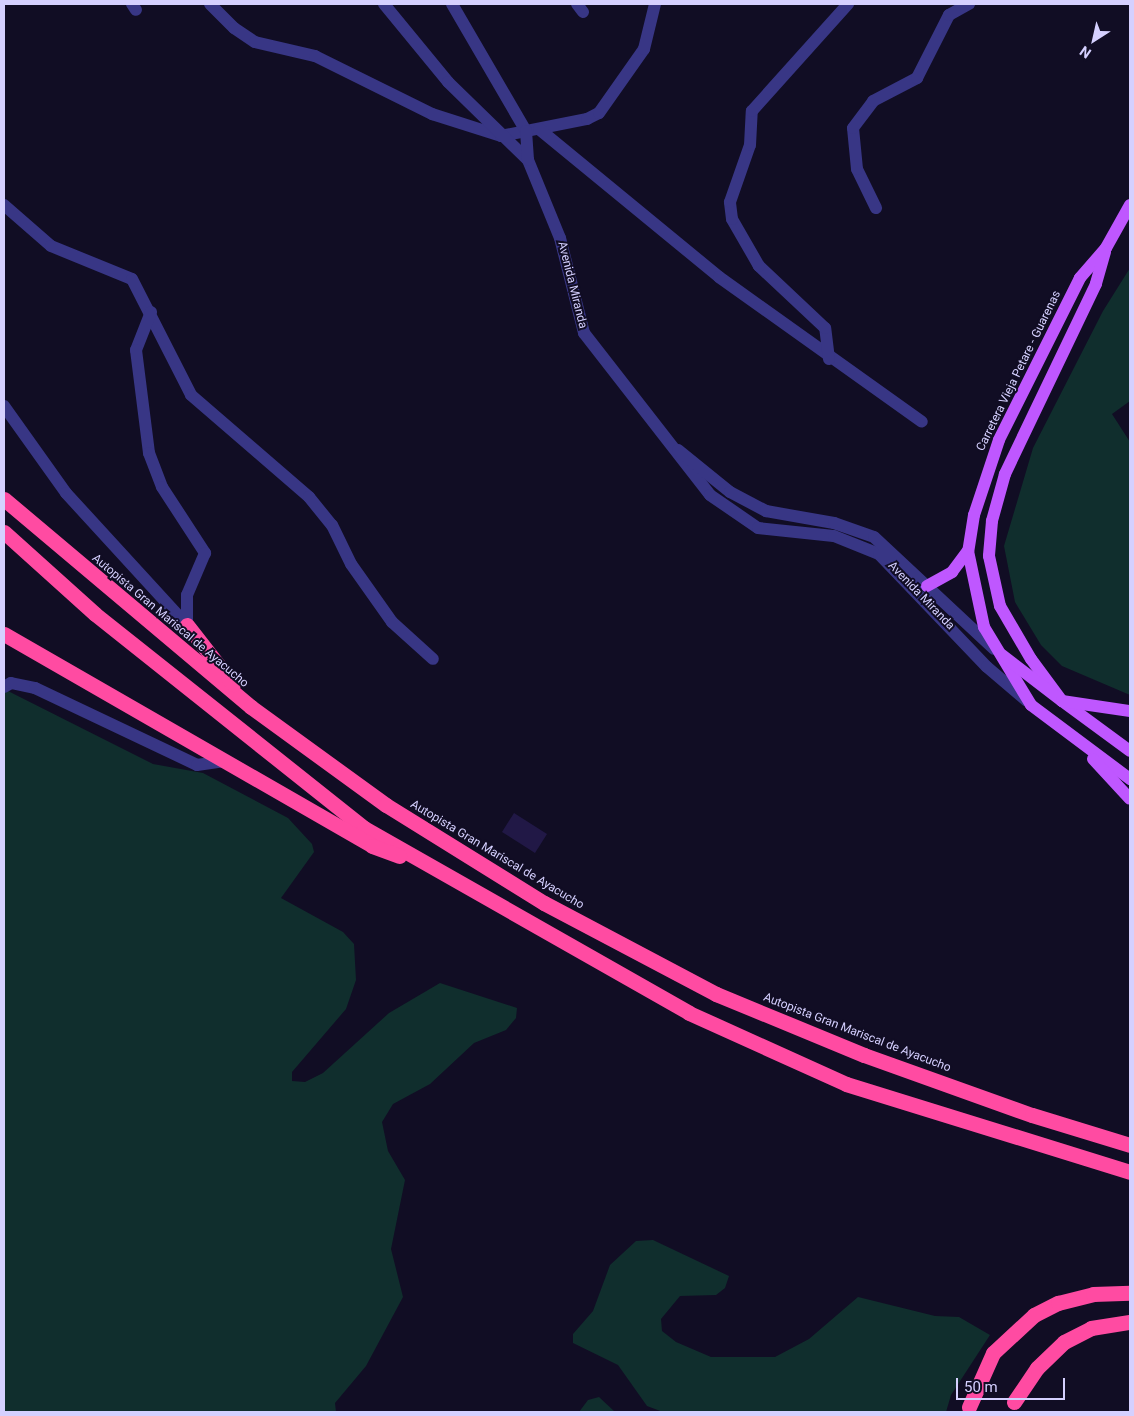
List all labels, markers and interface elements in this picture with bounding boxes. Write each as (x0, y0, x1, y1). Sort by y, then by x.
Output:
north arrow (1069, 15, 1119, 65)
text: N (1077, 43, 1094, 62)
street label: Avenida Miranda (554, 240, 590, 330)
street label: Carretera Vieja Petare - Guarenas (974, 289, 1064, 453)
street label: Autopista Gran Mariscal de Ayacucho (89, 551, 251, 691)
street label: Avenida Miranda (885, 559, 957, 633)
street label: Autopista Gran Mariscal de Ayacucho (408, 797, 586, 913)
street label: Autopista Gran Mariscal de Ayacucho (761, 990, 953, 1076)
scale bar (959, 1368, 1068, 1400)
text: 50 m (964, 1378, 998, 1396)

